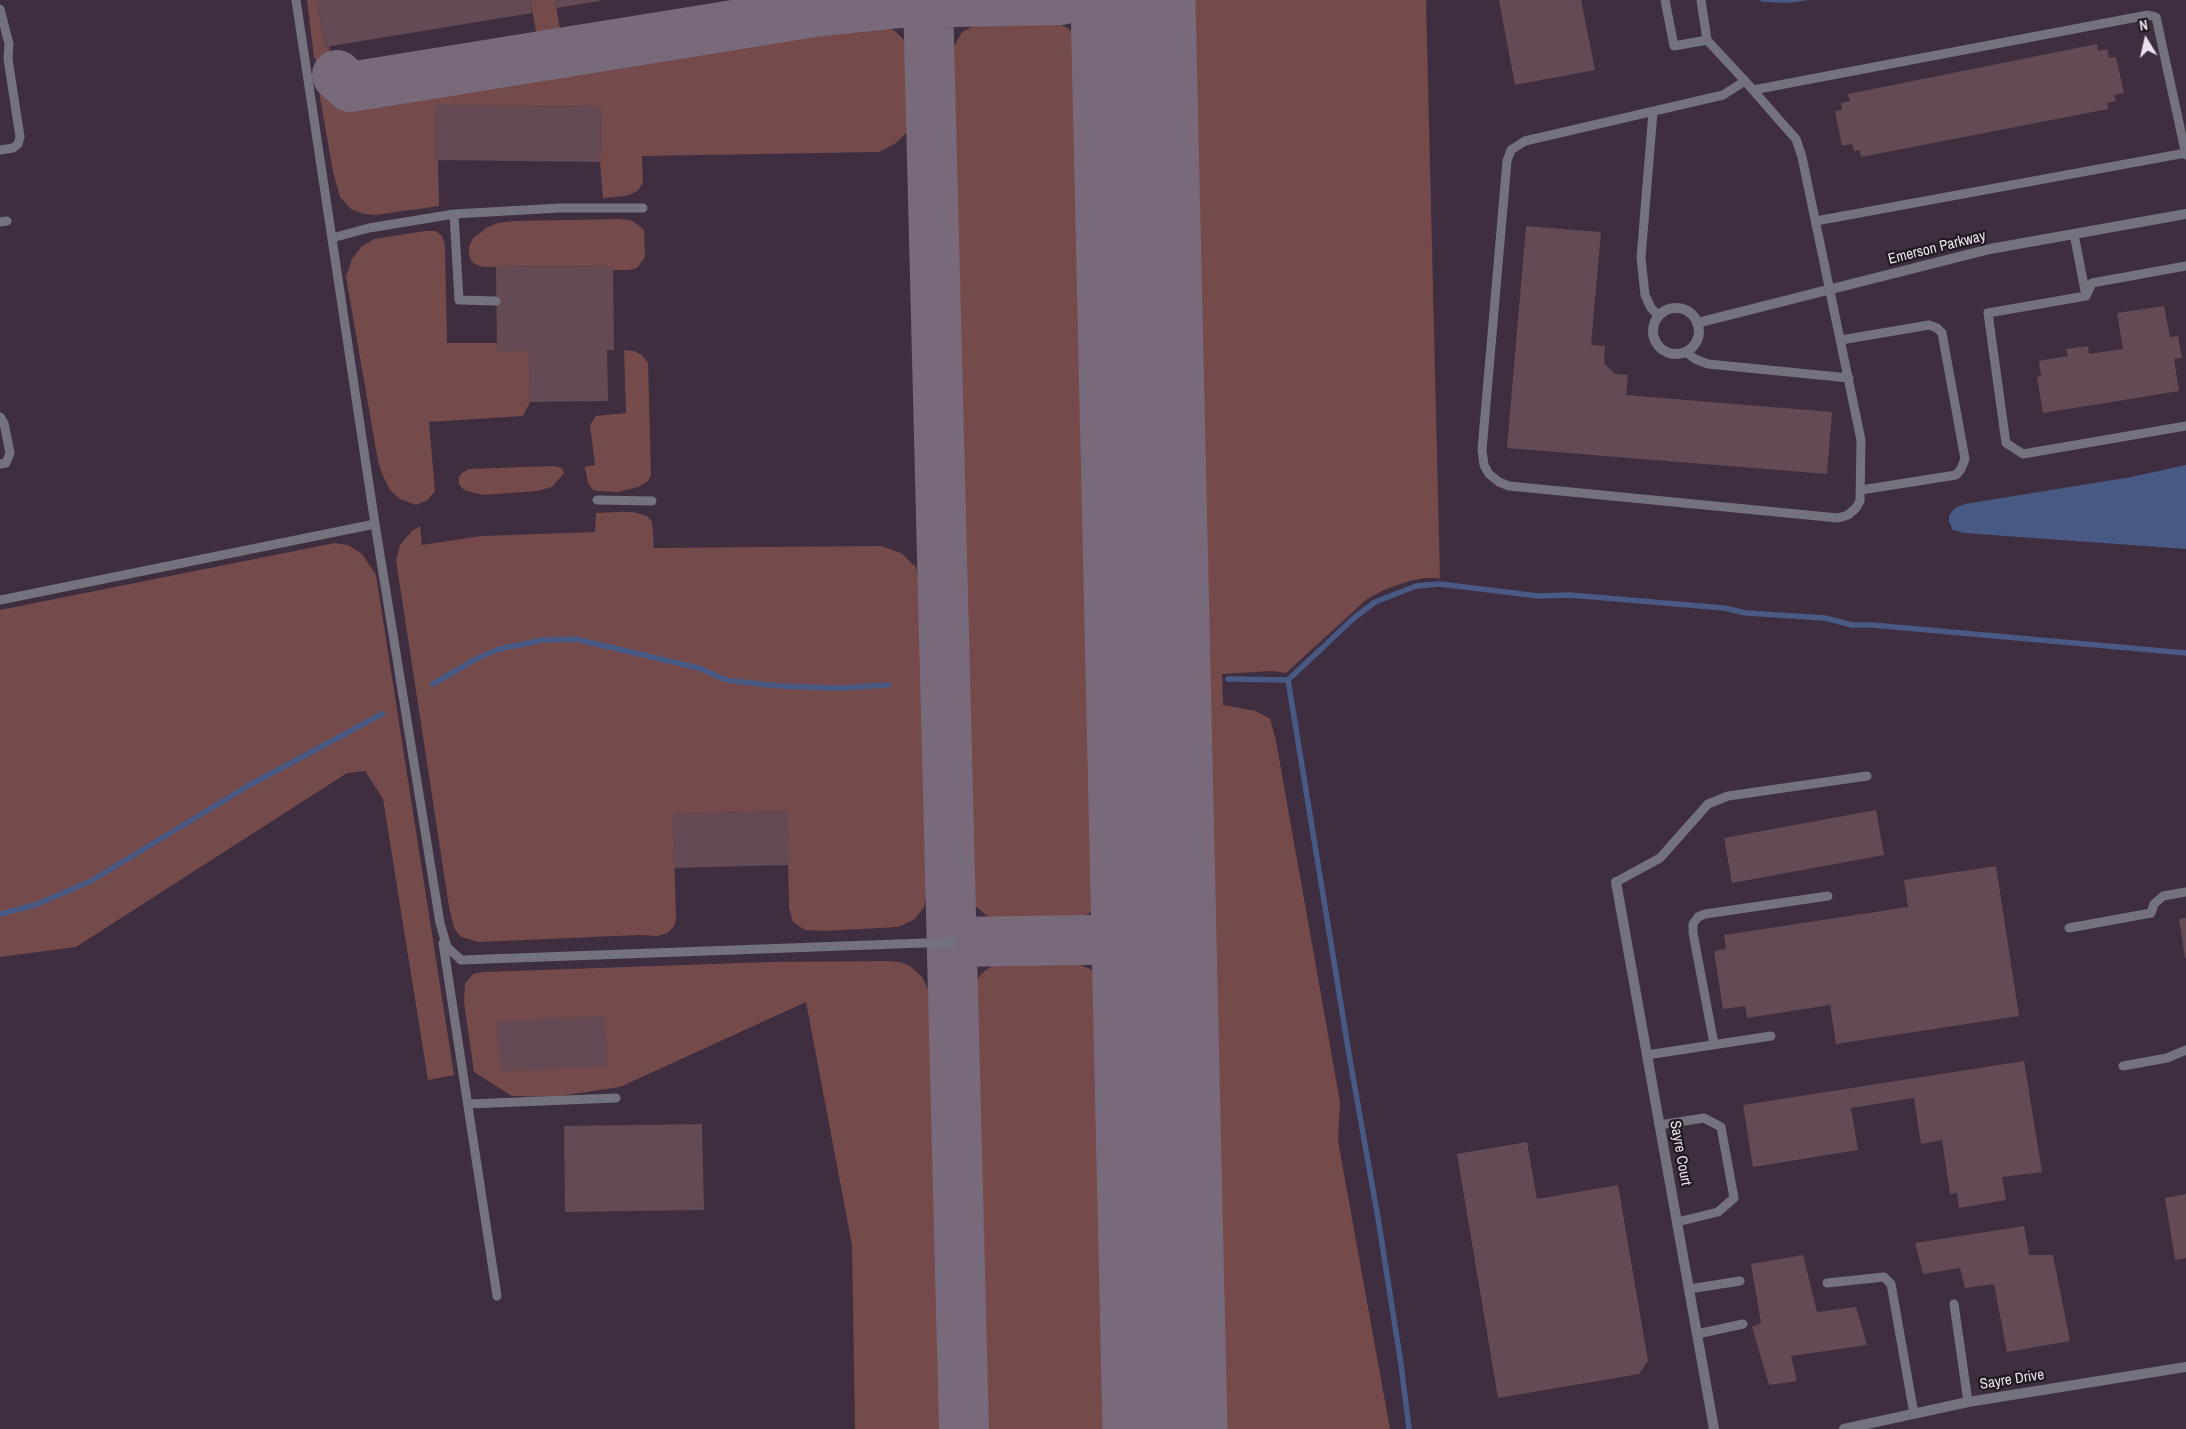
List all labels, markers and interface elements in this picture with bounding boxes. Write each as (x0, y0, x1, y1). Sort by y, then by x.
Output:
north arrow (2121, 15, 2171, 65)
text: N (2138, 16, 2149, 35)
street label: Emerson Parkway (1886, 227, 1988, 269)
street label: Sayre Court (1665, 1119, 1695, 1187)
street label: Sayre Drive (1979, 1366, 2045, 1394)

